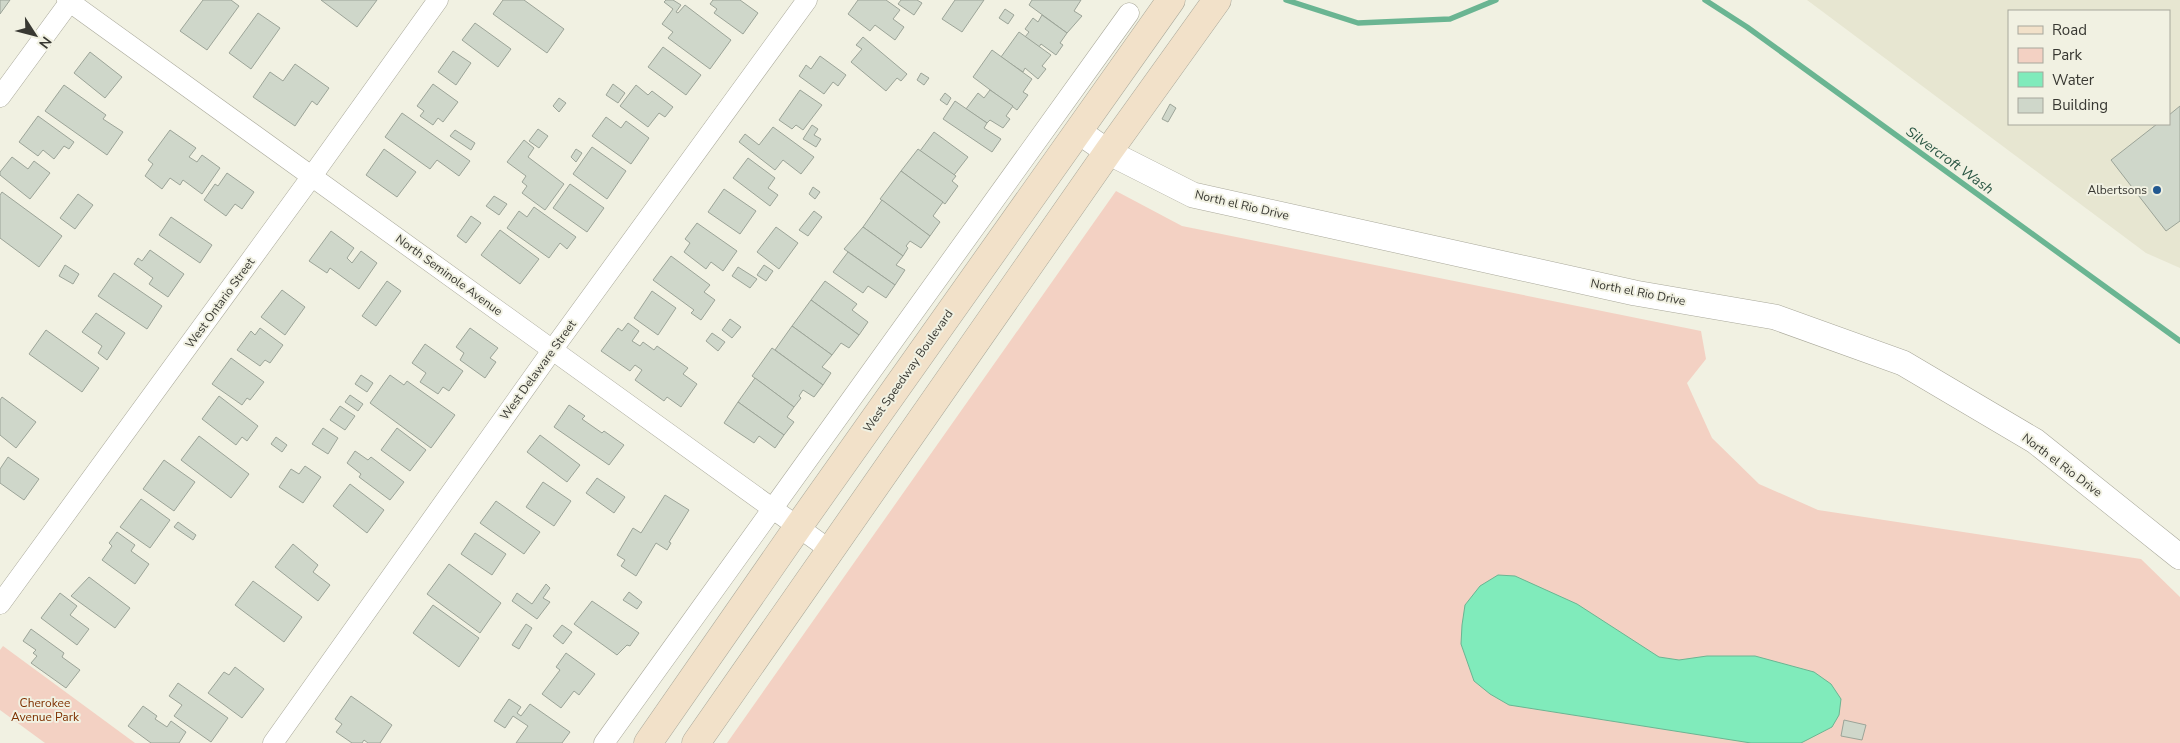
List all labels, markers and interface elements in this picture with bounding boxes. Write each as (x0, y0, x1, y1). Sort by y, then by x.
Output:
north arrow (10, 10, 60, 60)
legend (2008, 10, 2170, 125)
text: Road (2052, 20, 2087, 40)
text: N (34, 33, 56, 52)
text: Park (2052, 45, 2082, 65)
text: Water (2052, 70, 2095, 90)
text: Building (2052, 95, 2108, 115)
water label: Silvercroft Wash (1902, 122, 1997, 199)
place label: Albertsons (2087, 182, 2147, 198)
marker: Albertsons (2151, 184, 2163, 196)
street label: North el Rio Drive (1193, 186, 1291, 224)
street label: North Seminole Avenue (392, 231, 506, 319)
street label: West Ontario Street (182, 254, 259, 351)
street label: North el Rio Drive (1589, 275, 1687, 309)
street label: West Speedway Boulevard (859, 306, 957, 436)
street label: West Delaware Street (496, 316, 580, 423)
street label: North el Rio Drive (2019, 430, 2105, 500)
park label: Cherokee Avenue Park (11, 695, 80, 725)

